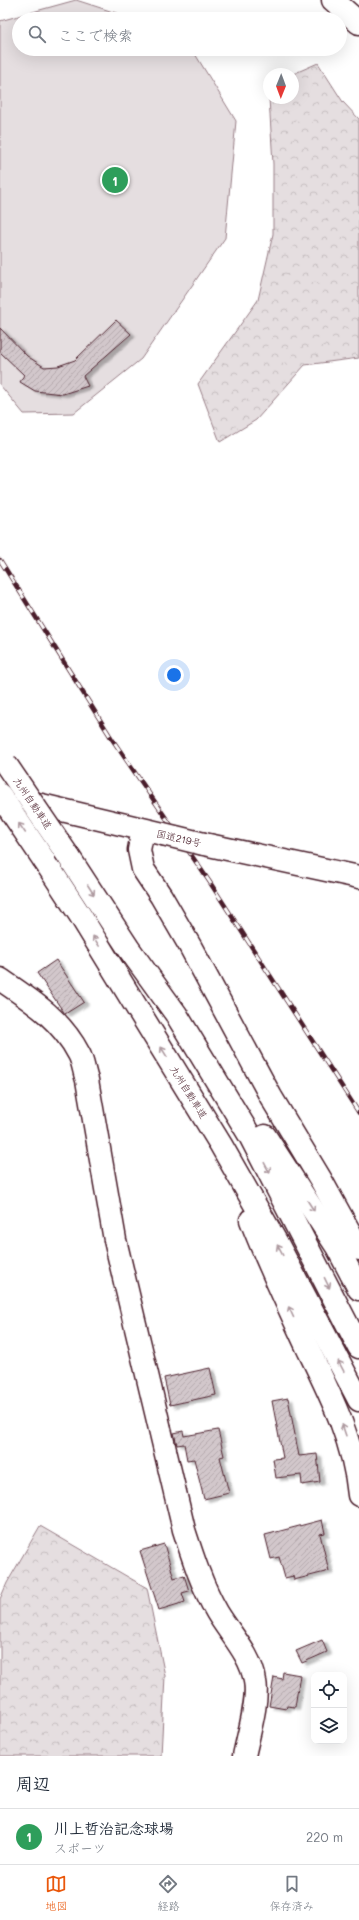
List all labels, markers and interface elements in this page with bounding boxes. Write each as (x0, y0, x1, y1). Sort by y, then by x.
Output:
search box (12, 12, 347, 56)
icon: search (26, 23, 48, 45)
text: ここで検索 (58, 25, 133, 45)
north arrow (263, 68, 299, 104)
pin: 1 (102, 165, 128, 195)
your location (164, 665, 184, 685)
street label: 九州自動車道 (10, 774, 56, 832)
one-way arrow (18, 823, 26, 834)
street label: 国道219号 (155, 826, 203, 850)
one-way arrow (87, 884, 95, 895)
one-way arrow (92, 936, 100, 947)
one-way arrow (160, 1046, 168, 1058)
street label: 九州自動車道 (167, 1063, 211, 1121)
one-way arrow (264, 1162, 271, 1174)
one-way arrow (306, 1201, 315, 1212)
one-way arrow (276, 1245, 284, 1257)
one-way arrow (324, 1277, 331, 1289)
one-way arrow (287, 1306, 294, 1318)
one-way arrow (337, 1360, 344, 1372)
one-way arrow (340, 1424, 347, 1437)
map controls (311, 1672, 347, 1744)
button: locate (311, 1672, 347, 1708)
button: layers (311, 1708, 347, 1744)
text: 周辺 (16, 1772, 50, 1794)
text: 川上哲治記念球場 (54, 1818, 174, 1838)
text: 1 (26, 1828, 32, 1845)
text: 220 m (306, 1828, 343, 1845)
text: スポーツ (54, 1839, 106, 1856)
tab: 地図 (45, 1873, 67, 1913)
tab: 経路 (157, 1873, 179, 1913)
tab: 保存済み (270, 1873, 314, 1913)

